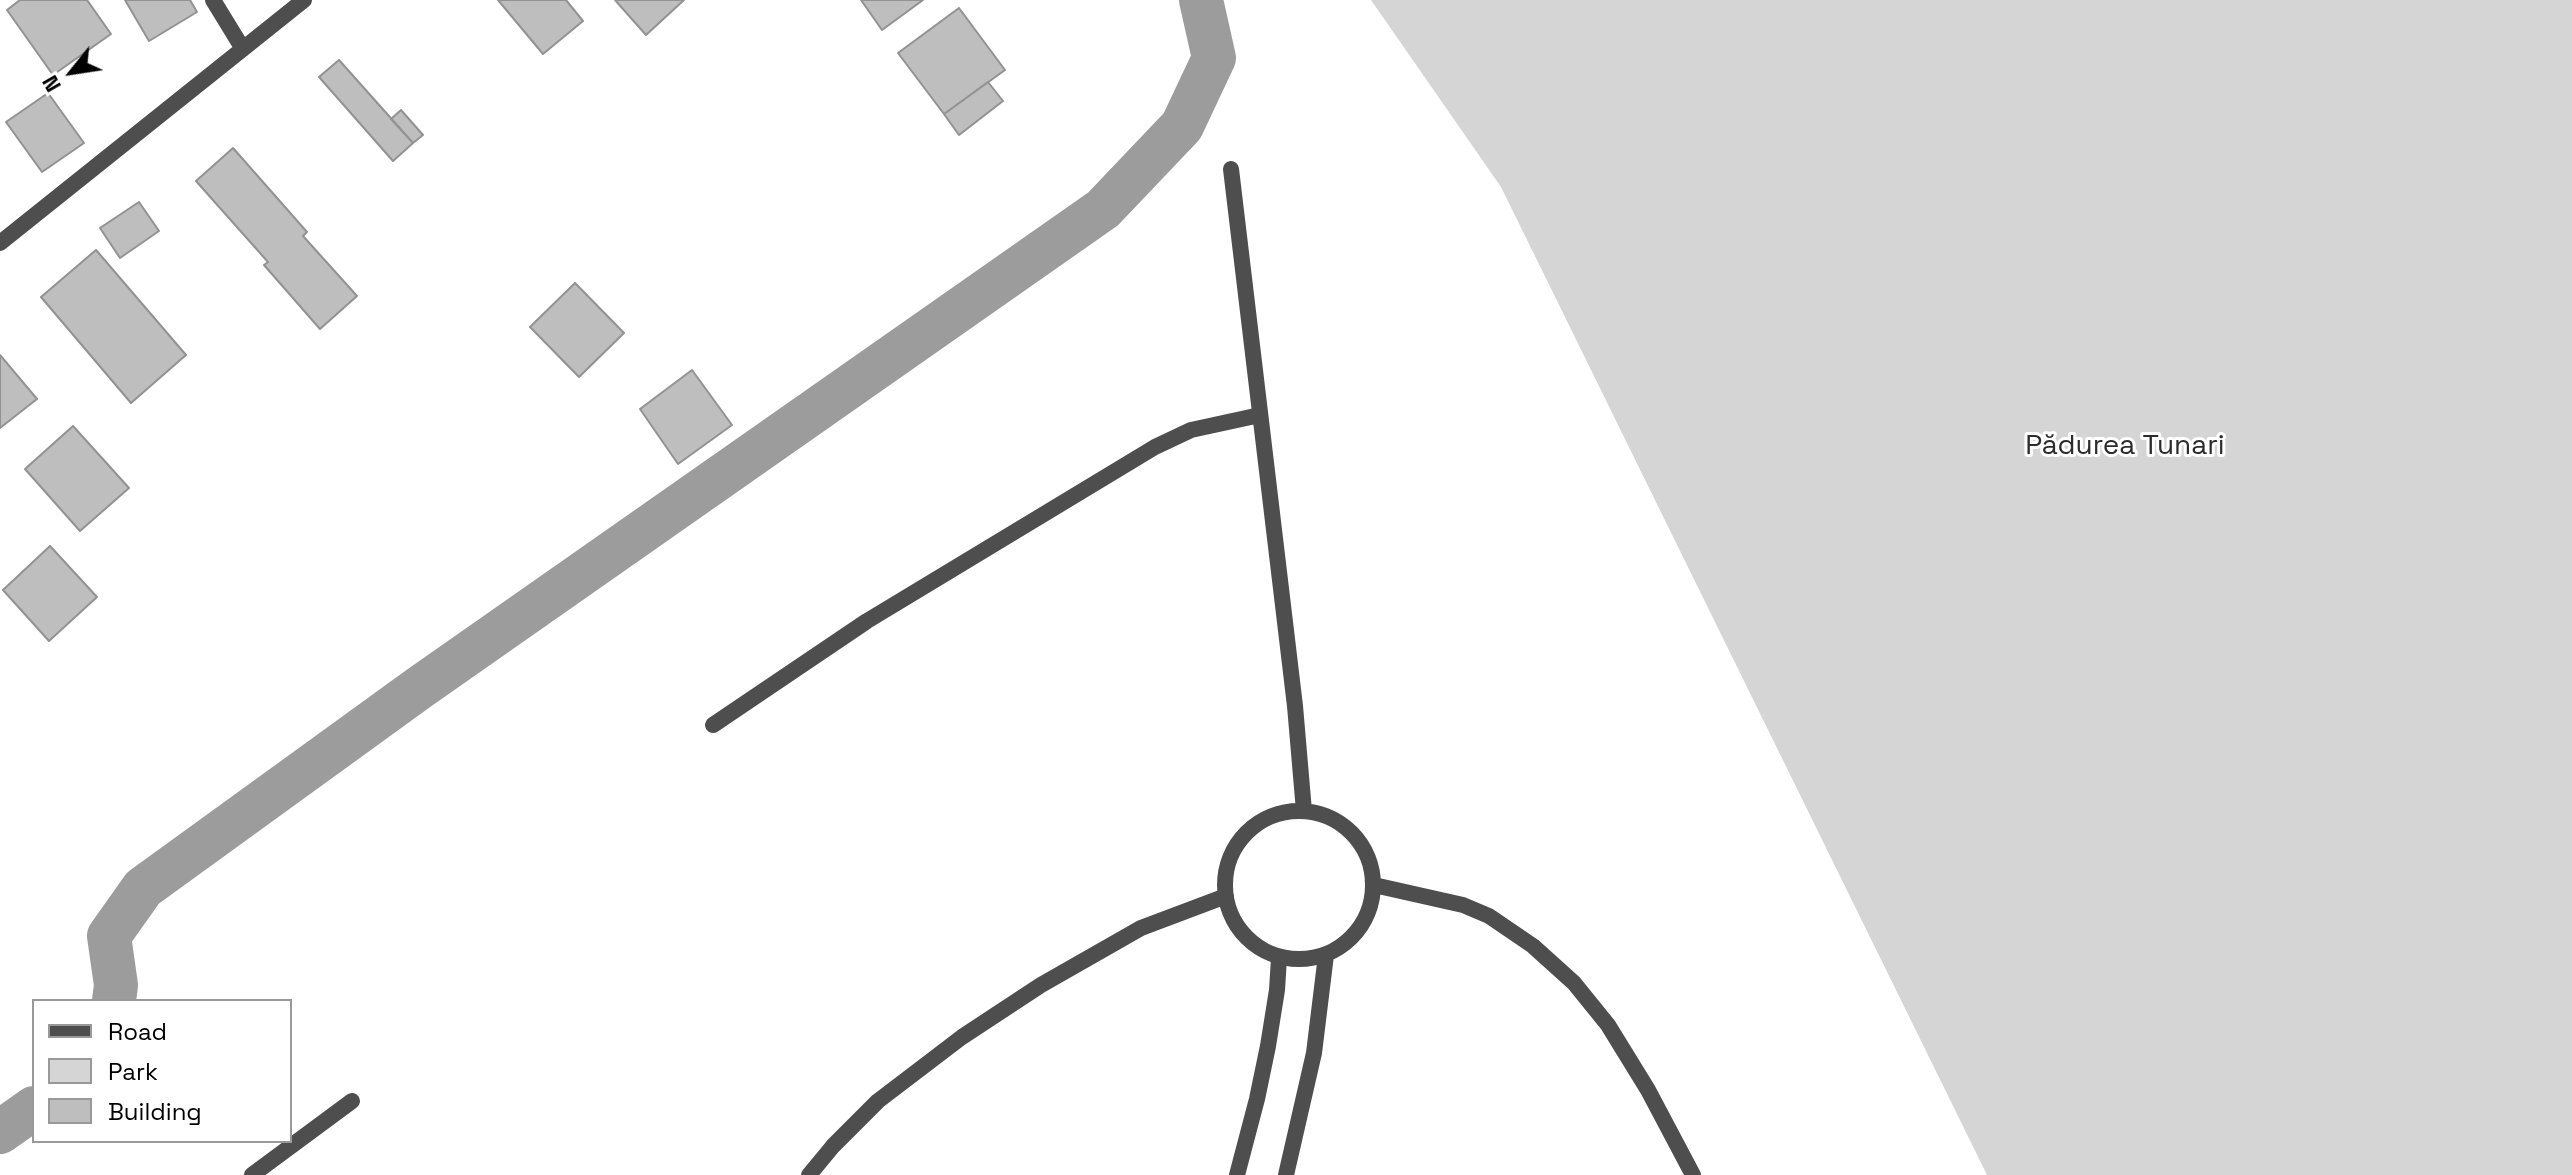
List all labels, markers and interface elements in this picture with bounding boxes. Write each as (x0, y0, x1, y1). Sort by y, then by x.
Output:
north arrow (32, 32, 112, 112)
text: N (35, 71, 67, 97)
park label: Pădurea Tunari (2025, 429, 2225, 463)
legend (32, 999, 292, 1143)
text: Road (108, 1016, 167, 1047)
text: Park (108, 1056, 158, 1087)
text: Building (108, 1096, 202, 1127)

